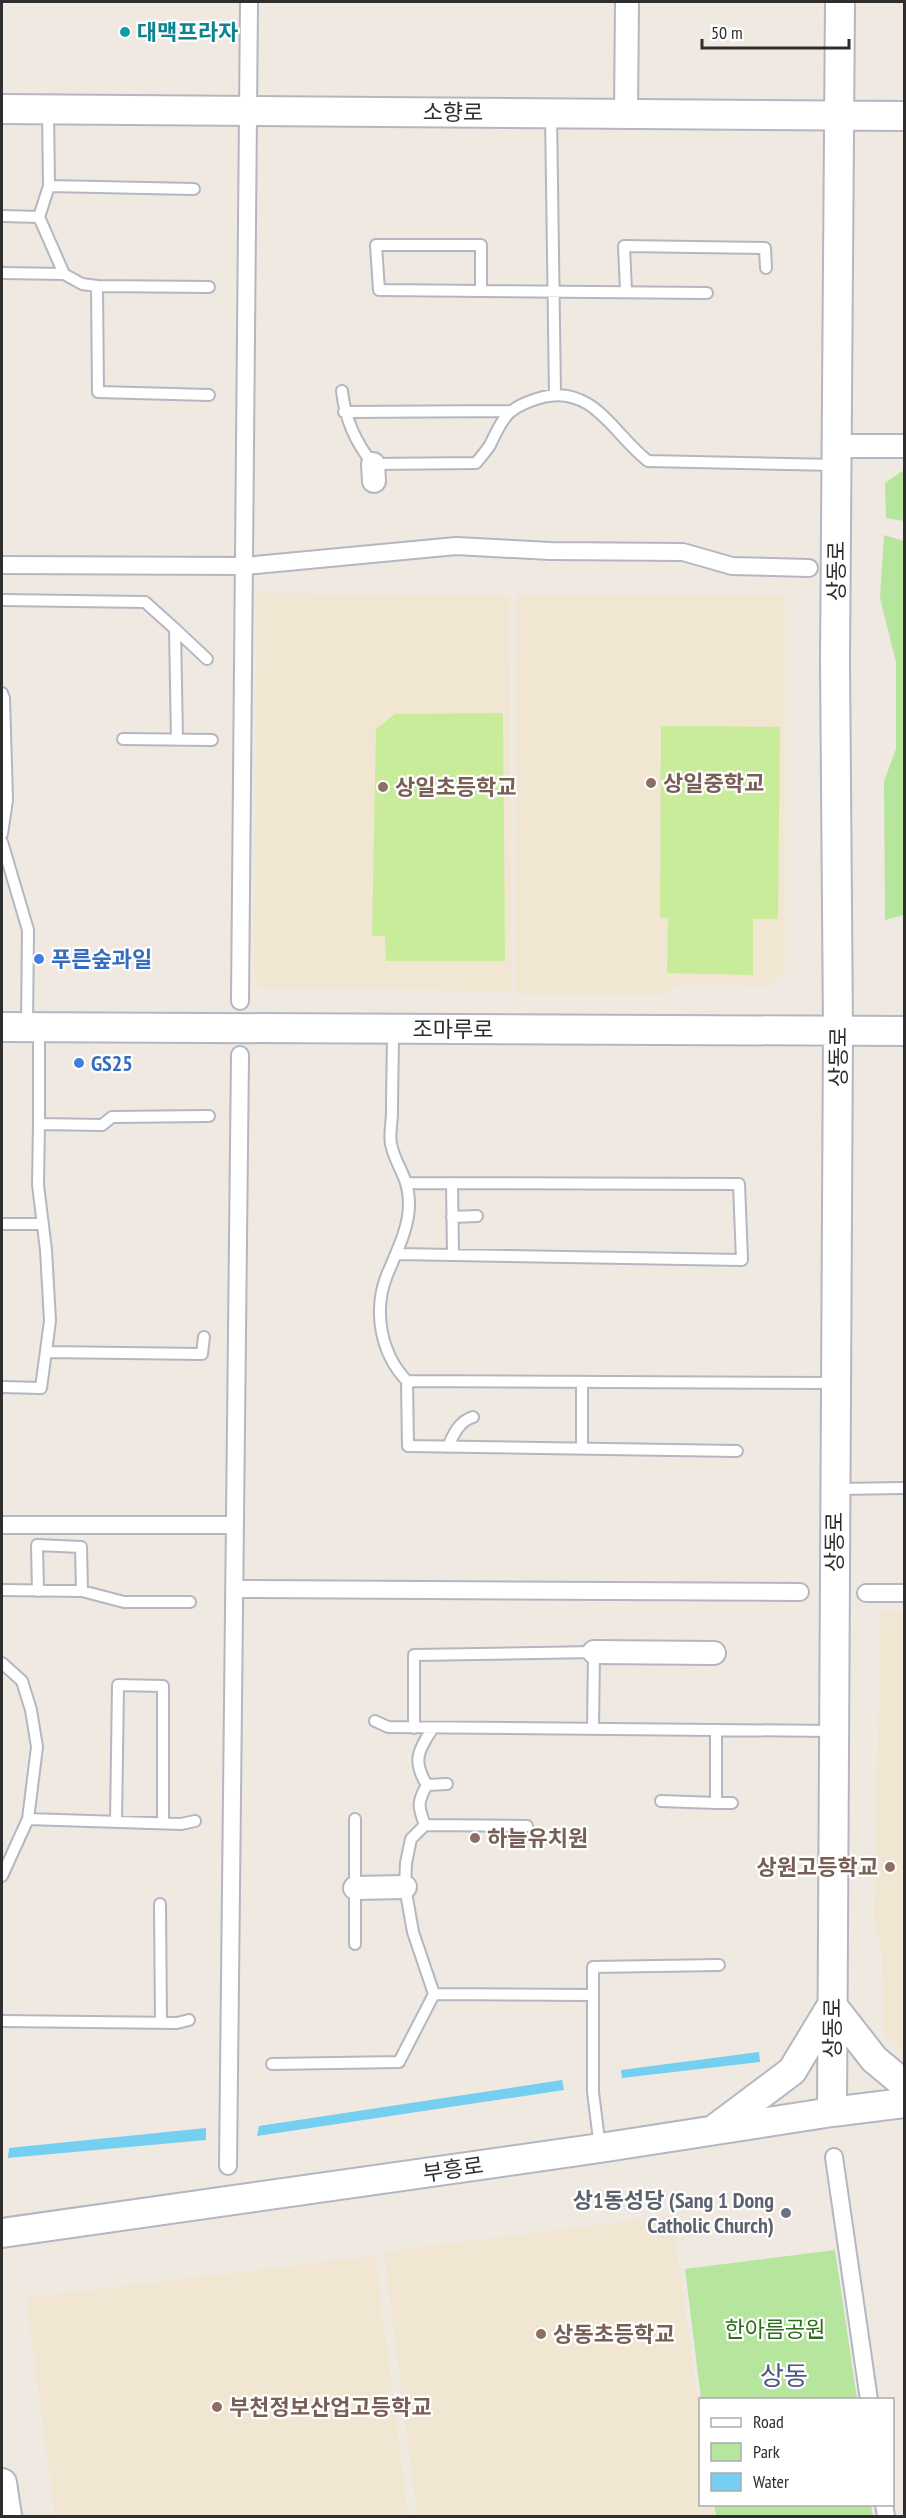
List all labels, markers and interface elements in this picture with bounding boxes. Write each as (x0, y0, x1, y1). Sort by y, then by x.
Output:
scale bar (702, 12, 849, 50)
place label: 대맥프라자 (137, 18, 238, 46)
text: 50 m (711, 21, 743, 44)
marker: 대맥프라자 (118, 25, 132, 39)
street label: 소향로 (423, 98, 483, 126)
street label: 상동로 (822, 541, 850, 601)
place label: 상일중학교 (663, 769, 764, 797)
place label: 상일초등학교 (395, 773, 516, 801)
marker: 상일중학교 (644, 776, 658, 790)
marker: 상일초등학교 (376, 780, 390, 794)
place label: 푸른숲과일 (51, 945, 152, 973)
marker: 푸른숲과일 (32, 952, 46, 966)
street label: 조마루로 (413, 1015, 493, 1043)
street label: 상동로 (824, 1027, 852, 1087)
place label: GS25 (91, 1049, 133, 1077)
marker: GS25 (72, 1056, 86, 1070)
street label: 상동로 (820, 1512, 848, 1572)
place label: 하늘유치원 (487, 1824, 588, 1852)
marker: 하늘유치원 (468, 1831, 482, 1845)
place label: 상원고등학교 (757, 1853, 878, 1881)
marker: 상원고등학교 (883, 1860, 897, 1874)
street label: 상동로 (818, 1998, 846, 2058)
street label: 부흥로 (421, 2151, 485, 2187)
place label: 상1동성당 (Sang 1 Dong Catholic Church) (573, 2186, 774, 2239)
marker: 상1동성당 (Sang 1 Dong Catholic Church) (779, 2206, 793, 2220)
park label: 한아름공원 (724, 2315, 826, 2343)
place label: 상동초등학교 (553, 2320, 674, 2348)
marker: 상동초등학교 (534, 2327, 548, 2341)
district label: 상동 (760, 2359, 808, 2392)
place label: 부천정보산업고등학교 (229, 2393, 431, 2421)
legend (699, 2398, 894, 2506)
marker: 부천정보산업고등학교 (210, 2400, 224, 2414)
text: Road (753, 2410, 784, 2433)
text: Park (753, 2440, 780, 2463)
text: Water (753, 2470, 789, 2493)

